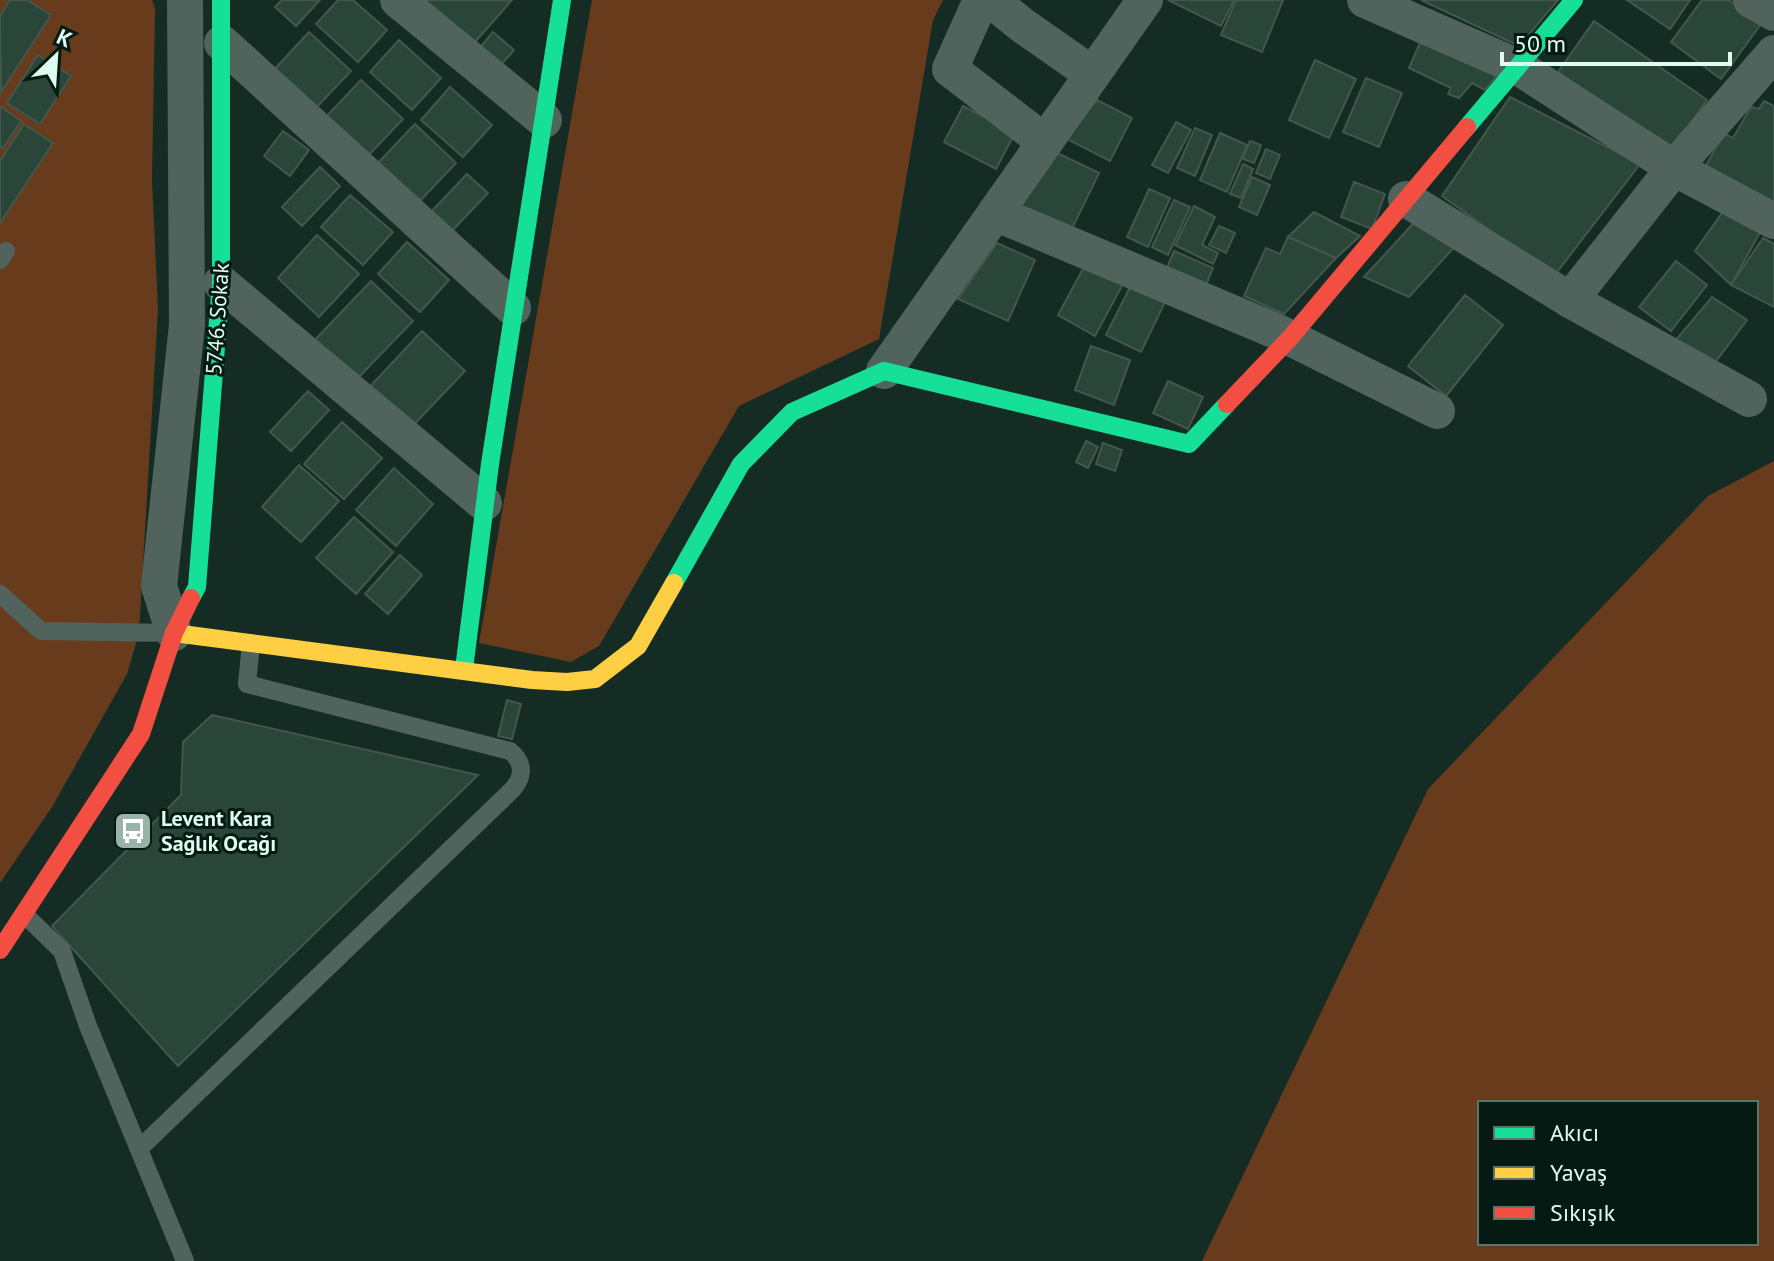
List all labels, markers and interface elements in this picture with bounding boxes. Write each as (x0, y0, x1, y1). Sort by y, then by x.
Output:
north arrow (16, 16, 96, 96)
scale bar (1502, 16, 1730, 66)
text: K (52, 22, 77, 54)
text: 50 m (1514, 28, 1566, 59)
street label: 5746. Sokak (199, 262, 235, 376)
place label: Levent Kara Sağlık Ocağı (161, 804, 276, 857)
bus stop icon: Levent Kara Sağlık Ocağı (112, 810, 154, 852)
legend (1478, 1101, 1758, 1245)
text: Akıcı (1550, 1117, 1599, 1148)
text: Yavaş (1550, 1157, 1607, 1188)
text: Sıkışık (1550, 1197, 1616, 1228)

